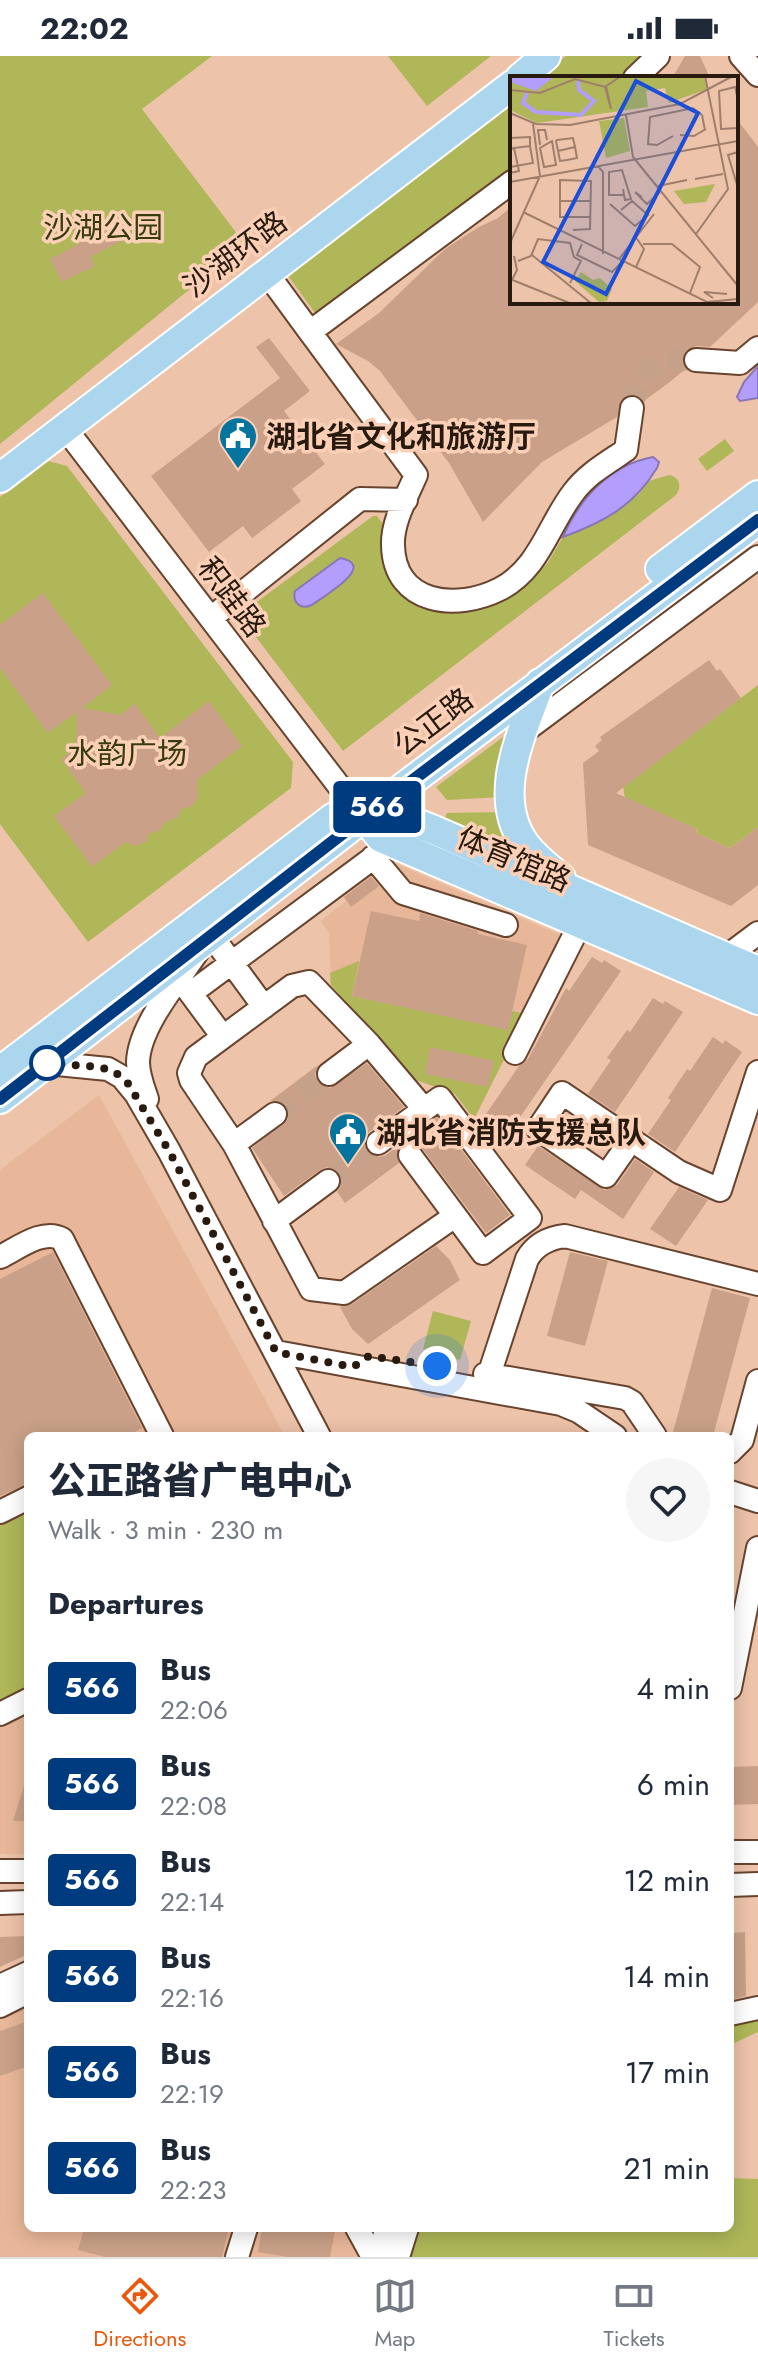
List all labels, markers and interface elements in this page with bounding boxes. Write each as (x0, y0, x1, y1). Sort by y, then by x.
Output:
text: 22:02 (40, 7, 129, 50)
inset map (510, 76, 738, 304)
street label: 沙湖环路 (174, 201, 296, 307)
park label: 沙湖公园 (43, 206, 163, 249)
public building icon: 湖北省文化和旅游厅 (217, 415, 259, 470)
place label: 湖北省文化和旅游厅 (266, 415, 536, 458)
street label: 积跬路 (188, 548, 276, 646)
street label: 公正路 (384, 678, 482, 766)
park label: 水韵广场 (67, 732, 187, 775)
line badge: 566 (331, 781, 423, 833)
text: 566 (349, 786, 405, 827)
street label: 体育馆路 (450, 816, 578, 902)
unlabelled marker (30, 1046, 64, 1080)
public building icon: 湖北省消防支援总队 (327, 1111, 369, 1166)
place label: 湖北省消防支援总队 (376, 1111, 646, 1154)
your location (417, 1346, 457, 1386)
text: 公正路省广电中心 (48, 1453, 352, 1508)
button: heart (626, 1458, 710, 1542)
text: Walk · 3 min · 230 m (48, 1511, 283, 1549)
text: Departures (48, 1582, 204, 1625)
text: Bus (160, 1648, 211, 1691)
text: 566 (64, 1667, 120, 1708)
text: 4 min (637, 1667, 710, 1710)
text: 22:06 (160, 1691, 228, 1729)
text: Bus (160, 1744, 211, 1787)
text: 566 (64, 1763, 120, 1804)
text: 6 min (637, 1763, 710, 1806)
text: 22:08 (160, 1787, 227, 1825)
text: Bus (160, 1840, 211, 1883)
text: 566 (64, 1859, 120, 1900)
text: 12 min (623, 1859, 710, 1902)
text: 22:14 (160, 1883, 224, 1921)
text: Bus (160, 1936, 211, 1979)
text: 566 (64, 1955, 120, 1996)
text: 14 min (623, 1955, 710, 1998)
text: 22:16 (160, 1979, 224, 2017)
text: Bus (160, 2032, 211, 2075)
text: 566 (64, 2051, 120, 2092)
text: 17 min (625, 2051, 710, 2094)
text: 22:19 (160, 2075, 224, 2113)
text: Bus (160, 2128, 211, 2171)
text: 566 (64, 2147, 120, 2188)
text: 21 min (623, 2147, 710, 2190)
text: 22:23 (160, 2171, 226, 2209)
tab: Directions (93, 2274, 186, 2354)
tab: Map (373, 2274, 417, 2354)
tab: Tickets (603, 2274, 665, 2354)

